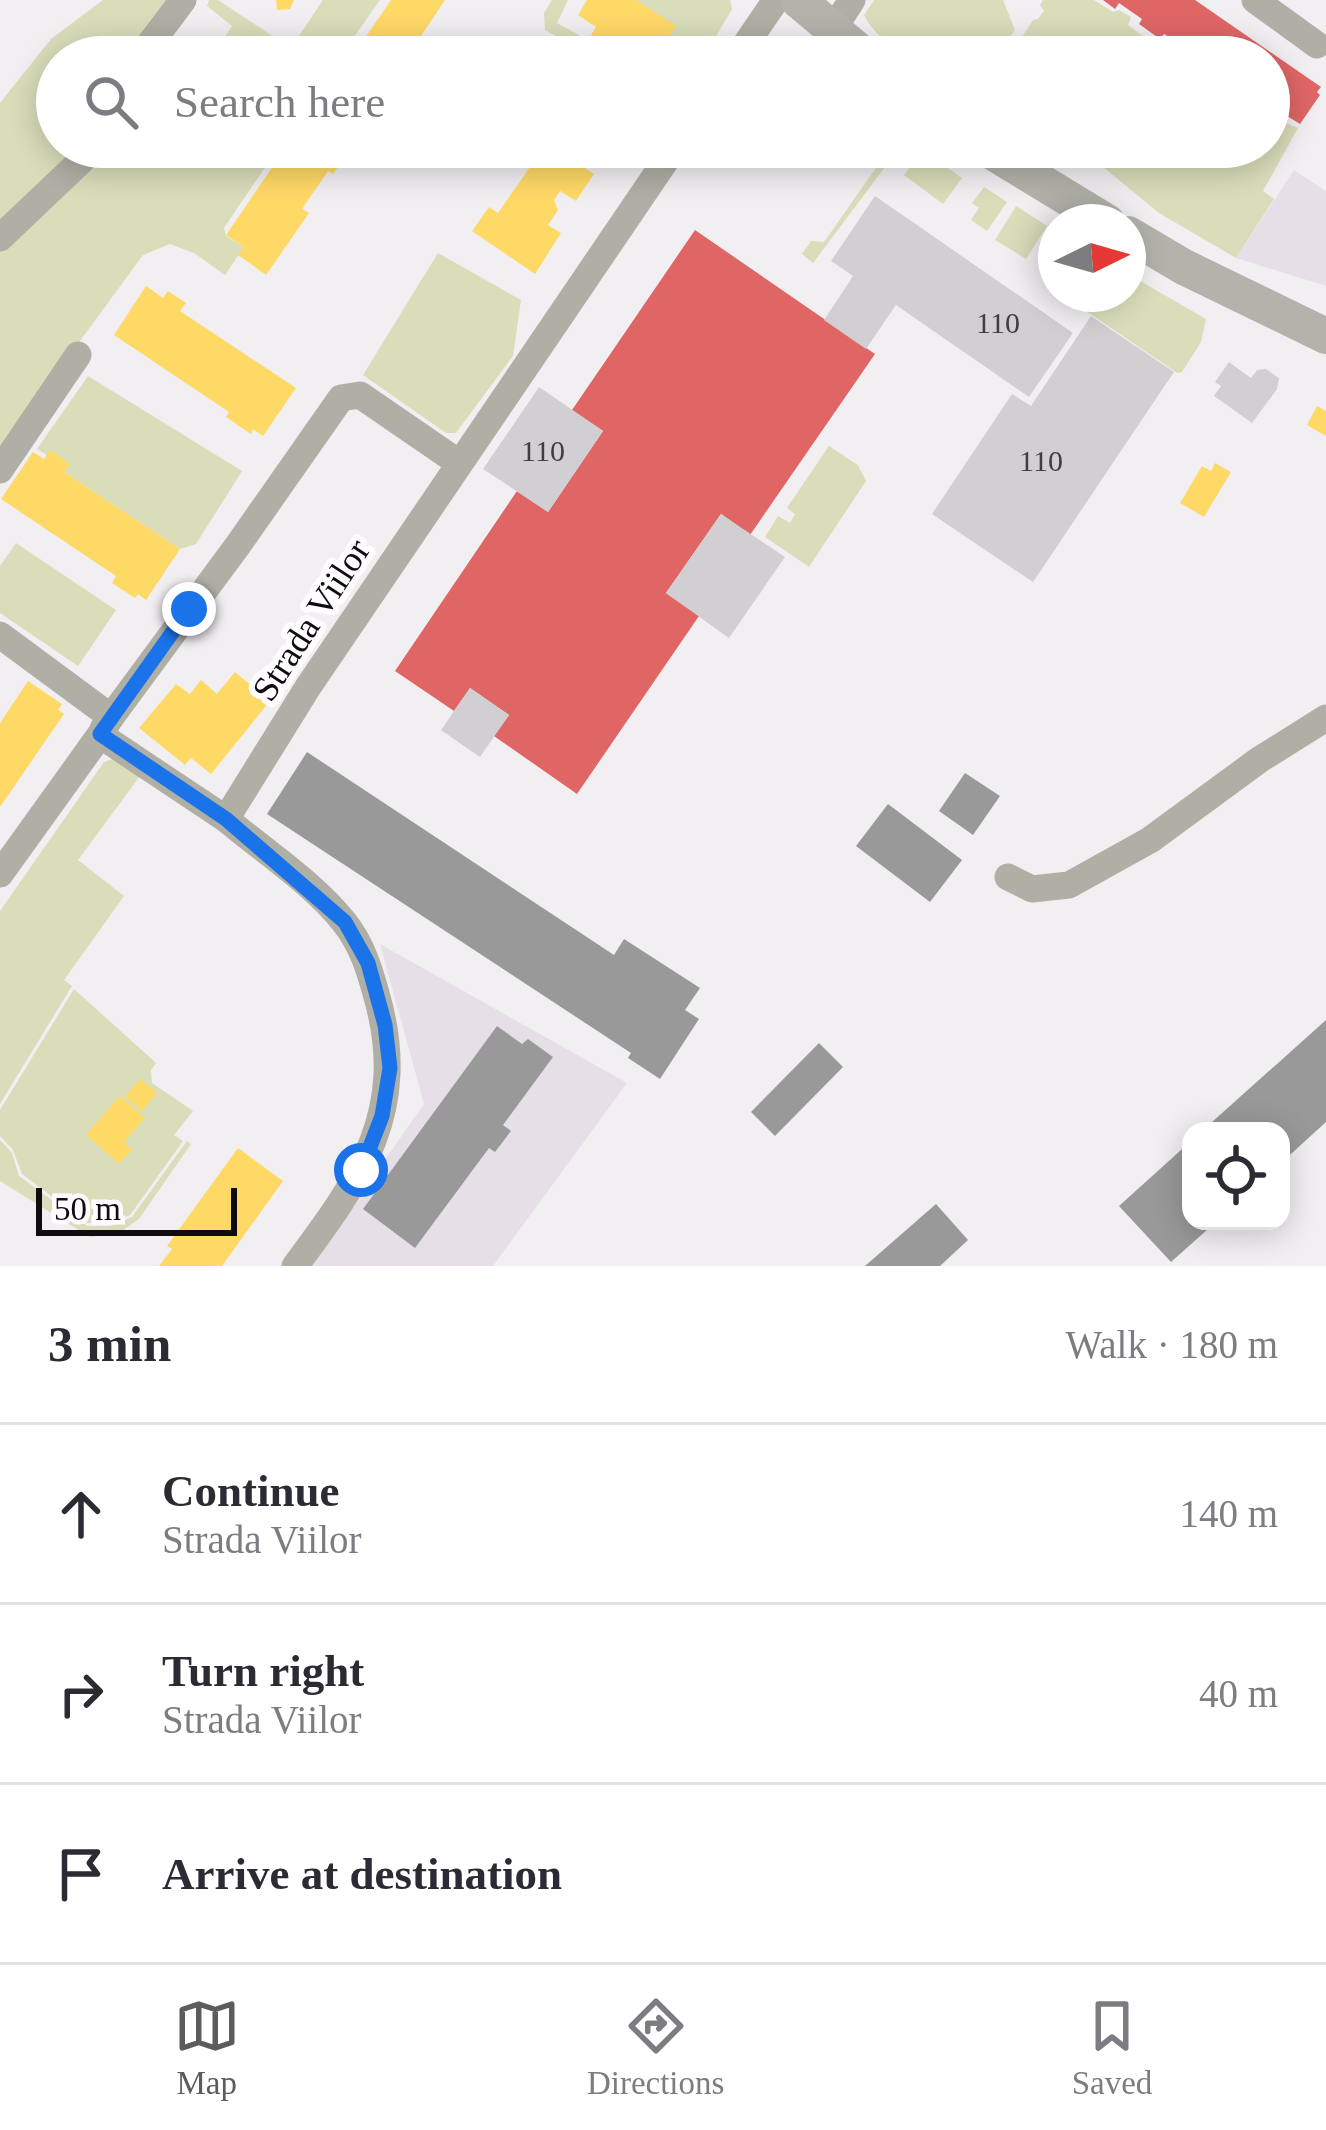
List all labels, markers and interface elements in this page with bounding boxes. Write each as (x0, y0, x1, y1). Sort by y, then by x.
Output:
search box (36, 36, 1290, 168)
icon: search (78, 69, 144, 135)
text: Search here (174, 77, 385, 127)
north arrow (1038, 204, 1146, 312)
house number: 110 (976, 306, 1020, 339)
house number: 110 (521, 434, 565, 467)
house number: 110 (1019, 444, 1063, 477)
street label: Strada Viilor (244, 532, 378, 708)
route end (162, 582, 216, 636)
map controls (1182, 1122, 1290, 1230)
button: locate (1182, 1122, 1290, 1230)
route start (334, 1143, 388, 1197)
scale bar (36, 1182, 237, 1235)
text: 50 m (54, 1191, 121, 1227)
text: 3 min (48, 1316, 171, 1372)
text: Walk · 180 m (1066, 1323, 1278, 1366)
text: Continue (162, 1466, 340, 1516)
icon: ahead (48, 1481, 114, 1547)
text: 140 m (1179, 1492, 1278, 1535)
text: Strada Viilor (162, 1518, 362, 1561)
text: Turn right (162, 1646, 364, 1696)
icon: right (48, 1661, 114, 1727)
text: 40 m (1199, 1672, 1278, 1715)
text: Strada Viilor (162, 1698, 362, 1741)
icon: arrive (48, 1841, 114, 1907)
text: Arrive at destination (162, 1849, 562, 1899)
tab: Map (174, 1993, 240, 2102)
tab: Directions (587, 1993, 724, 2102)
tab: Saved (1072, 1993, 1152, 2102)

